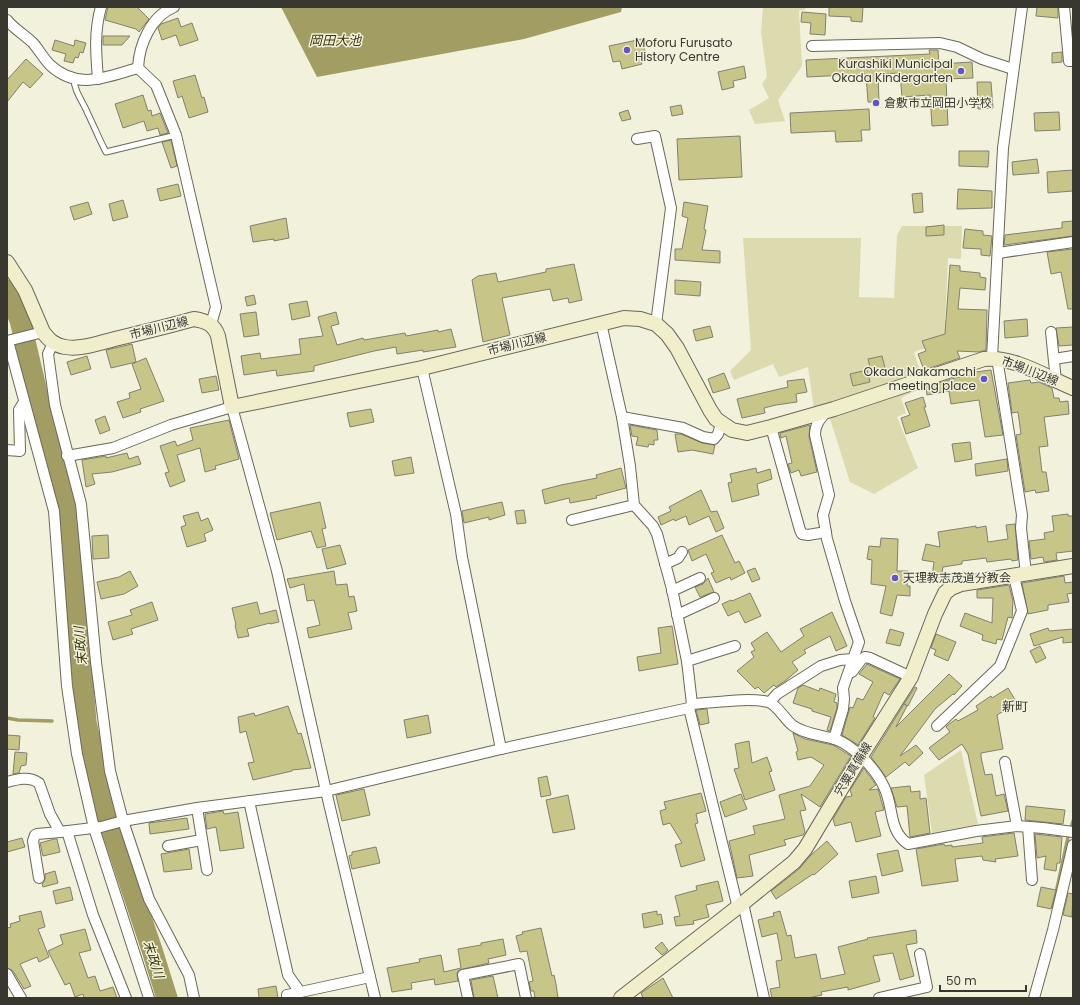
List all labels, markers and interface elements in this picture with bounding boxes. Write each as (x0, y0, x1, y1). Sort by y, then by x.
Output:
water label: 岡田大池 (309, 31, 363, 50)
place label: Moforu Furusato History Centre (635, 34, 733, 65)
marker: Moforu Furusato History Centre (622, 45, 632, 55)
place label: Kurashiki Municipal Okada Kindergarten (832, 55, 953, 86)
marker: Kurashiki Municipal Okada Kindergarten (956, 66, 966, 76)
place label: 倉敷市立岡田小学校 (884, 94, 992, 111)
marker: 倉敷市立岡田小学校 (871, 98, 881, 108)
street label: 市場川辺線 (128, 312, 190, 343)
street label: 市場川辺線 (486, 328, 548, 359)
street label: 市場川辺線 (999, 352, 1061, 389)
place label: Okada Nakamachi meeting place (864, 363, 976, 394)
marker: Okada Nakamachi meeting place (979, 374, 989, 384)
place label: 天理教志茂道分教会 (903, 569, 1011, 586)
marker: 天理教志茂道分教会 (890, 573, 900, 583)
water label: 末政川 (69, 624, 92, 666)
district label: 新町 (1002, 697, 1028, 716)
street label: 宍粟真備線 (830, 739, 875, 799)
water label: 末政川 (138, 938, 169, 983)
scale bar (940, 967, 1026, 993)
text: 50 m (946, 972, 977, 989)

